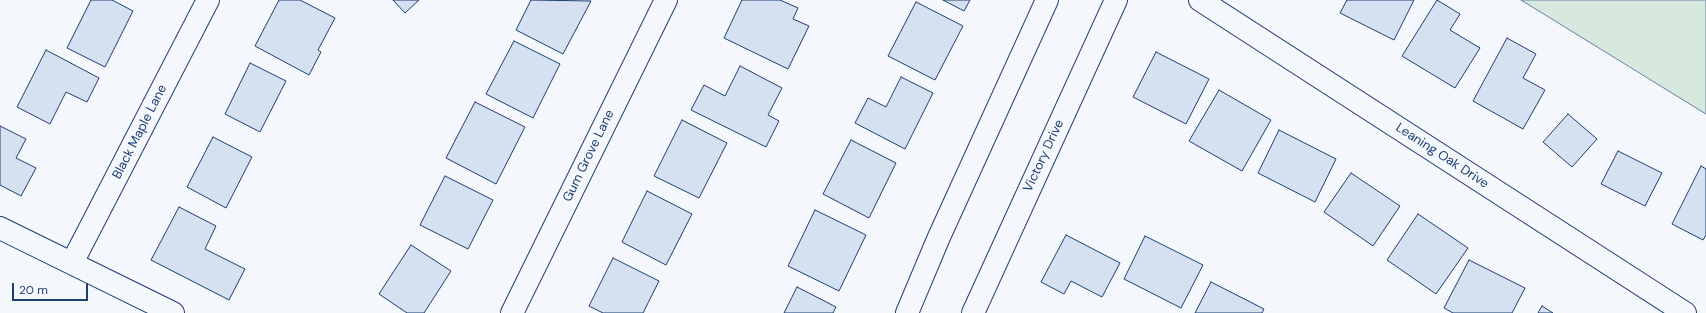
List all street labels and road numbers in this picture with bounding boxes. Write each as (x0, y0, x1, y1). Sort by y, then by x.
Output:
street label: Black Maple Lane (109, 82, 171, 182)
street label: Gum Grove Lane (560, 108, 618, 204)
street label: Victory Drive (1020, 117, 1068, 195)
street label: Leaning Oak Drive (1393, 120, 1491, 192)

